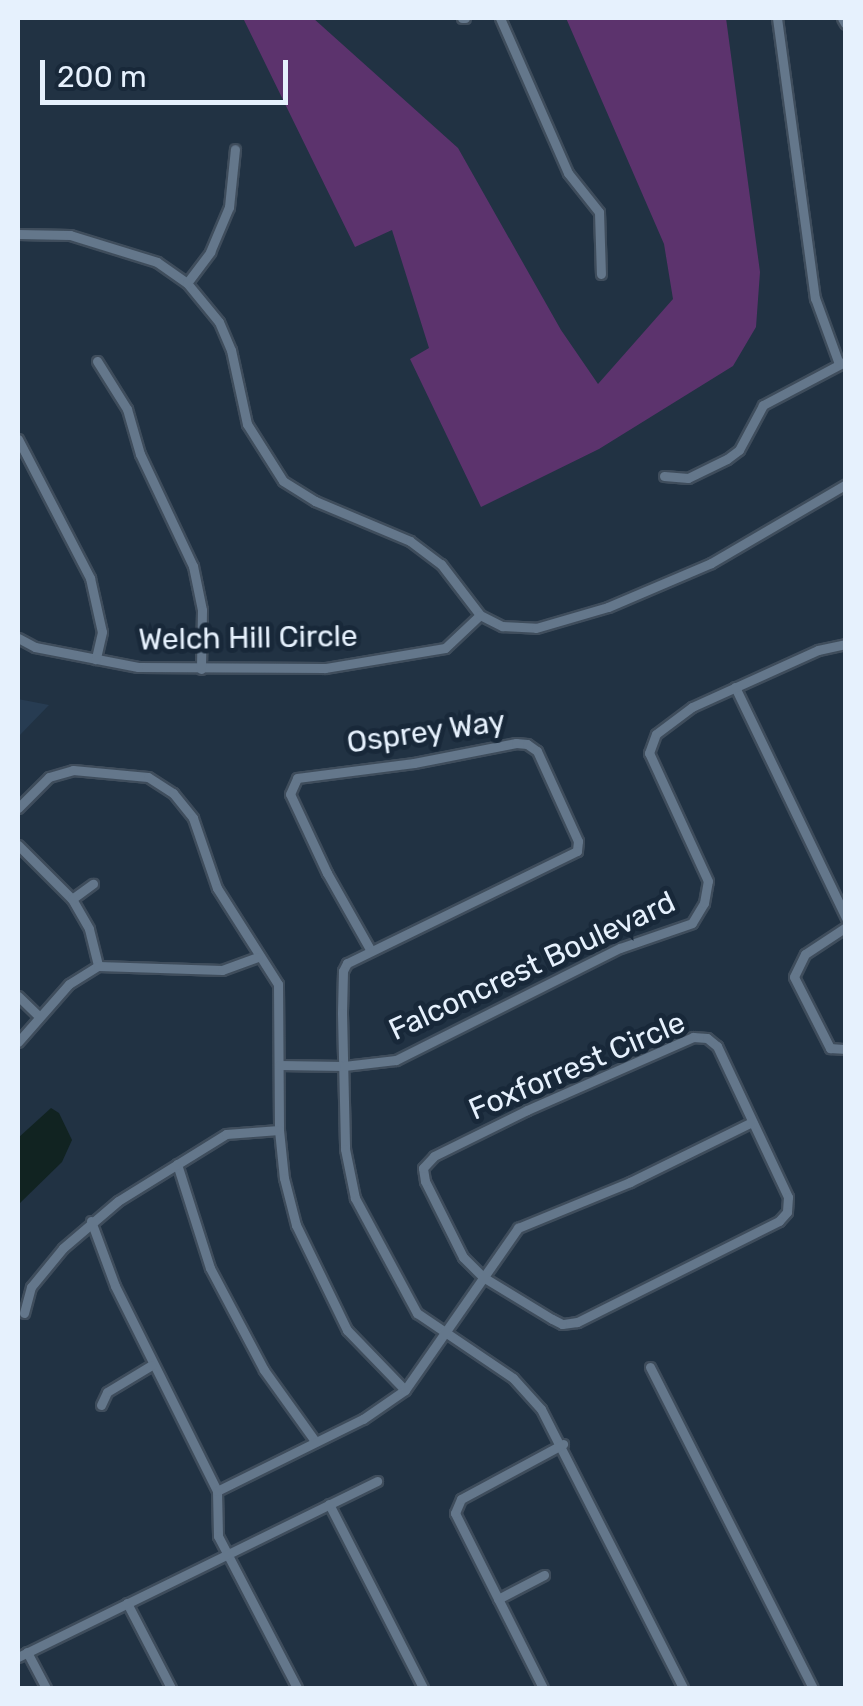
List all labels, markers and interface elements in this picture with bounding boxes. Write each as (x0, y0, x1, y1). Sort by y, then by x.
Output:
scale bar (45, 40, 292, 102)
text: 200 m (57, 59, 147, 95)
street label: Welch Hill Circle (138, 618, 358, 658)
street label: Osprey Way (344, 703, 508, 761)
street label: Falconcrest Boulevard (383, 884, 681, 1048)
street label: Foxforrest Circle (464, 1004, 690, 1128)

